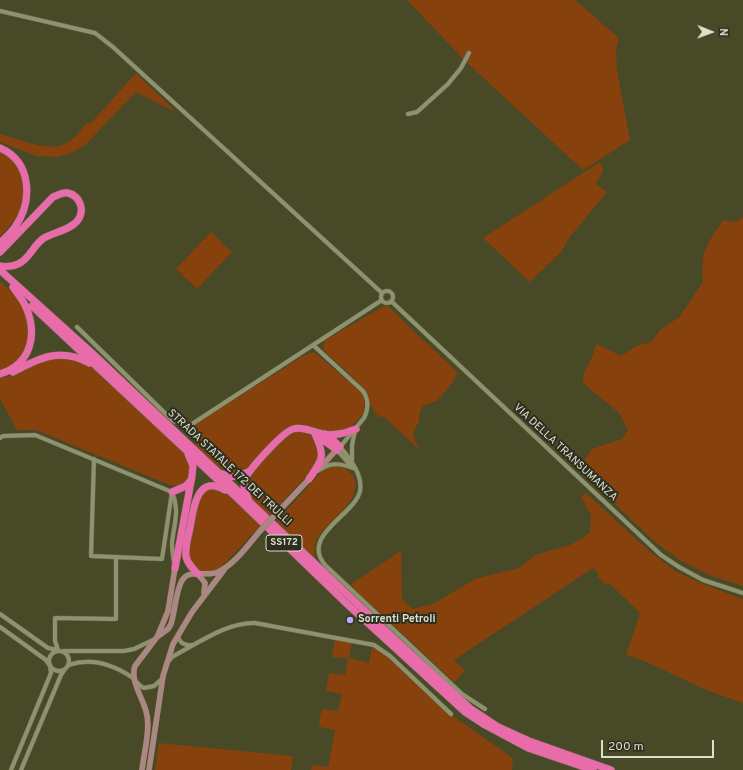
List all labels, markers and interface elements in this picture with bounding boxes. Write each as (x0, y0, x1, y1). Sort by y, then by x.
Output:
north arrow (691, 12, 731, 52)
text: N (716, 28, 730, 36)
street label: VIA DELLA TRANSUMANZA (510, 401, 620, 505)
street label: STRADA STATALE 172 DEI TRULLI (164, 407, 294, 529)
road number: SS172 (266, 535, 302, 551)
place label: Sorrenti Petroli (358, 613, 436, 627)
marker: Sorrenti Petroli (345, 615, 355, 625)
scale bar (603, 732, 716, 758)
text: 200 m (608, 739, 644, 755)

